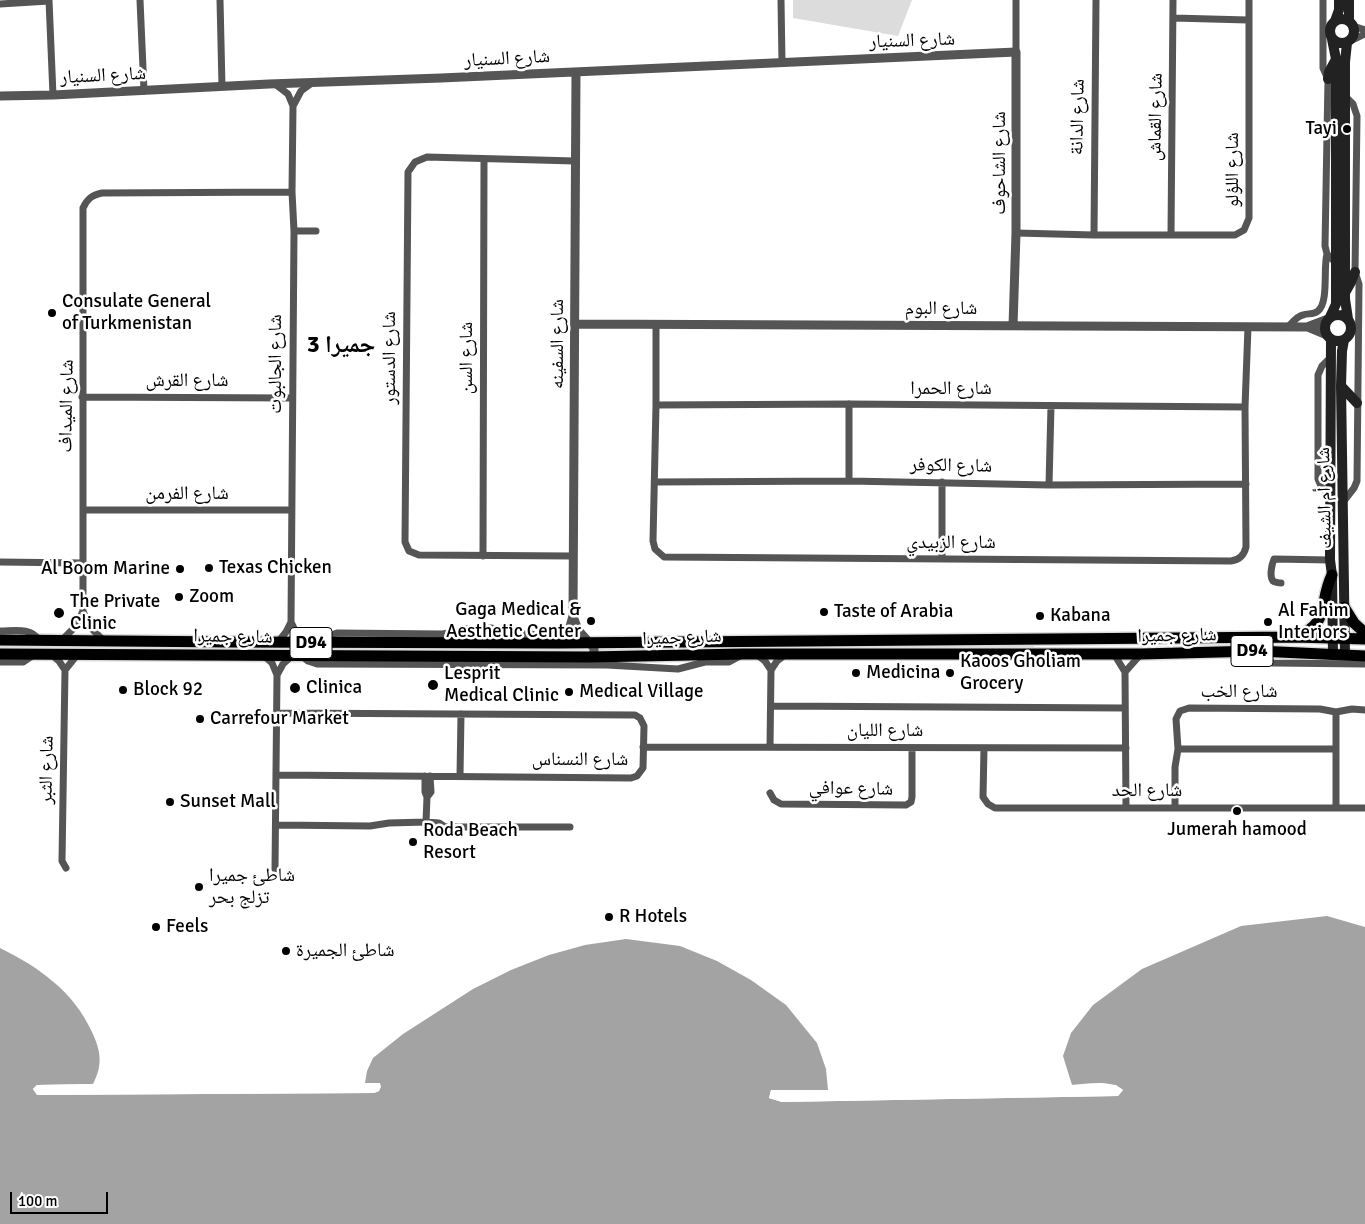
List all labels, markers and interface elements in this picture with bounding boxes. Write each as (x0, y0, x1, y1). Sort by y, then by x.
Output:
street label: شارع السنيار (869, 28, 955, 54)
street label: شارع السنيار (463, 45, 551, 73)
street label: شارع السنيار (59, 62, 147, 90)
street label: شارع القماش (1144, 73, 1168, 161)
street label: شارع الدانة (1066, 79, 1090, 155)
street label: شارع الشاحوف (989, 111, 1011, 215)
place label: Tayi (1305, 118, 1337, 140)
marker: Tayi (1341, 123, 1353, 135)
street label: شارع اللؤلو (1222, 132, 1244, 208)
place label: Consulate General of Turkmenistan (62, 291, 211, 335)
street label: شارع البوم (905, 298, 977, 320)
street label: شارع السفينه (547, 299, 569, 389)
marker: Consulate General of Turkmenistan (46, 307, 58, 319)
street label: شارع الدستور (379, 311, 401, 405)
street label: شارع الجالبوت (265, 314, 287, 414)
street label: شارع السن (456, 322, 478, 394)
district label: جميرا 3 (307, 332, 375, 360)
street label: شارع الميداف (55, 359, 79, 453)
street label: شارع القرش (145, 370, 229, 392)
street label: شارع الحمرا (910, 378, 992, 400)
street label: شارع أم الشيف (1313, 447, 1337, 549)
street label: شارع الكوفر (910, 454, 992, 478)
street label: شارع الفرمن (145, 483, 229, 505)
street label: شارع الزبيدي (906, 532, 996, 554)
place label: Texas Chicken (219, 557, 332, 579)
place label: Al Boom Marine (41, 558, 170, 580)
marker: Texas Chicken (203, 562, 215, 574)
marker: Al Boom Marine (174, 563, 186, 575)
place label: Zoom (189, 586, 234, 608)
place label: The Private Clinic (70, 591, 160, 635)
marker: Zoom (173, 591, 185, 603)
place label: Gaga Medical & Aesthetic Center (446, 599, 581, 643)
place label: Al Fahim Interiors (1278, 600, 1349, 644)
place label: Taste of Arabia (834, 601, 953, 623)
place label: Kabana (1050, 605, 1111, 627)
marker: The Private Clinic (52, 606, 66, 620)
marker: Taste of Arabia (818, 606, 830, 618)
marker: Kabana (1034, 610, 1046, 622)
marker: Gaga Medical & Aesthetic Center (585, 615, 597, 627)
marker: Al Fahim Interiors (1262, 616, 1274, 628)
street label: شارع جميرا (1137, 624, 1217, 648)
street label: شارع جميرا (193, 625, 273, 649)
street label: شارع جميرا (642, 625, 722, 651)
road number: D94 (290, 628, 332, 658)
road number: D94 (1231, 636, 1273, 666)
place label: Kaoos Gholiam Grocery (960, 651, 1081, 695)
place label: Medicina (866, 662, 940, 684)
place label: Lesprit Medical Clinic (444, 663, 559, 707)
marker: Medicina (850, 667, 862, 679)
marker: Kaoos Gholiam Grocery (944, 667, 956, 679)
place label: Clinica (306, 677, 362, 699)
marker: Lesprit Medical Clinic (426, 678, 440, 692)
place label: Block 92 (133, 679, 203, 701)
marker: Clinica (288, 681, 302, 695)
place label: Medical Village (579, 681, 704, 703)
street label: شارع الخب (1200, 681, 1278, 703)
marker: Block 92 (117, 684, 129, 696)
marker: Medical Village (563, 686, 575, 698)
place label: Carrefour Market (210, 708, 349, 730)
marker: Carrefour Market (194, 713, 206, 725)
street label: شارع الليان (847, 720, 923, 742)
street label: شارع الثبر (35, 735, 59, 805)
street label: شارع النسناس (532, 749, 628, 771)
street label: شارع عوافي (809, 777, 893, 801)
street label: شارع الحد (1112, 780, 1182, 802)
place label: Sunset Mall (180, 791, 276, 813)
marker: Sunset Mall (164, 796, 176, 808)
marker: Jumerah hamood (1231, 805, 1243, 817)
place label: Jumerah hamood (1167, 819, 1307, 841)
place label: Roda Beach Resort (423, 820, 518, 864)
marker: Roda Beach Resort (407, 836, 419, 848)
place label: شاطئ جميرا تزلج بحر (209, 865, 295, 909)
marker: شاطئ جميرا تزلج بحر (193, 881, 205, 893)
place label: R Hotels (619, 906, 687, 928)
marker: R Hotels (603, 911, 615, 923)
place label: Feels (166, 916, 208, 938)
marker: Feels (150, 921, 162, 933)
place label: شاطئ الجميرة (296, 940, 394, 962)
marker: شاطئ الجميرة (280, 945, 292, 957)
scale bar (12, 1182, 110, 1214)
text: 100 m (18, 1192, 58, 1210)

